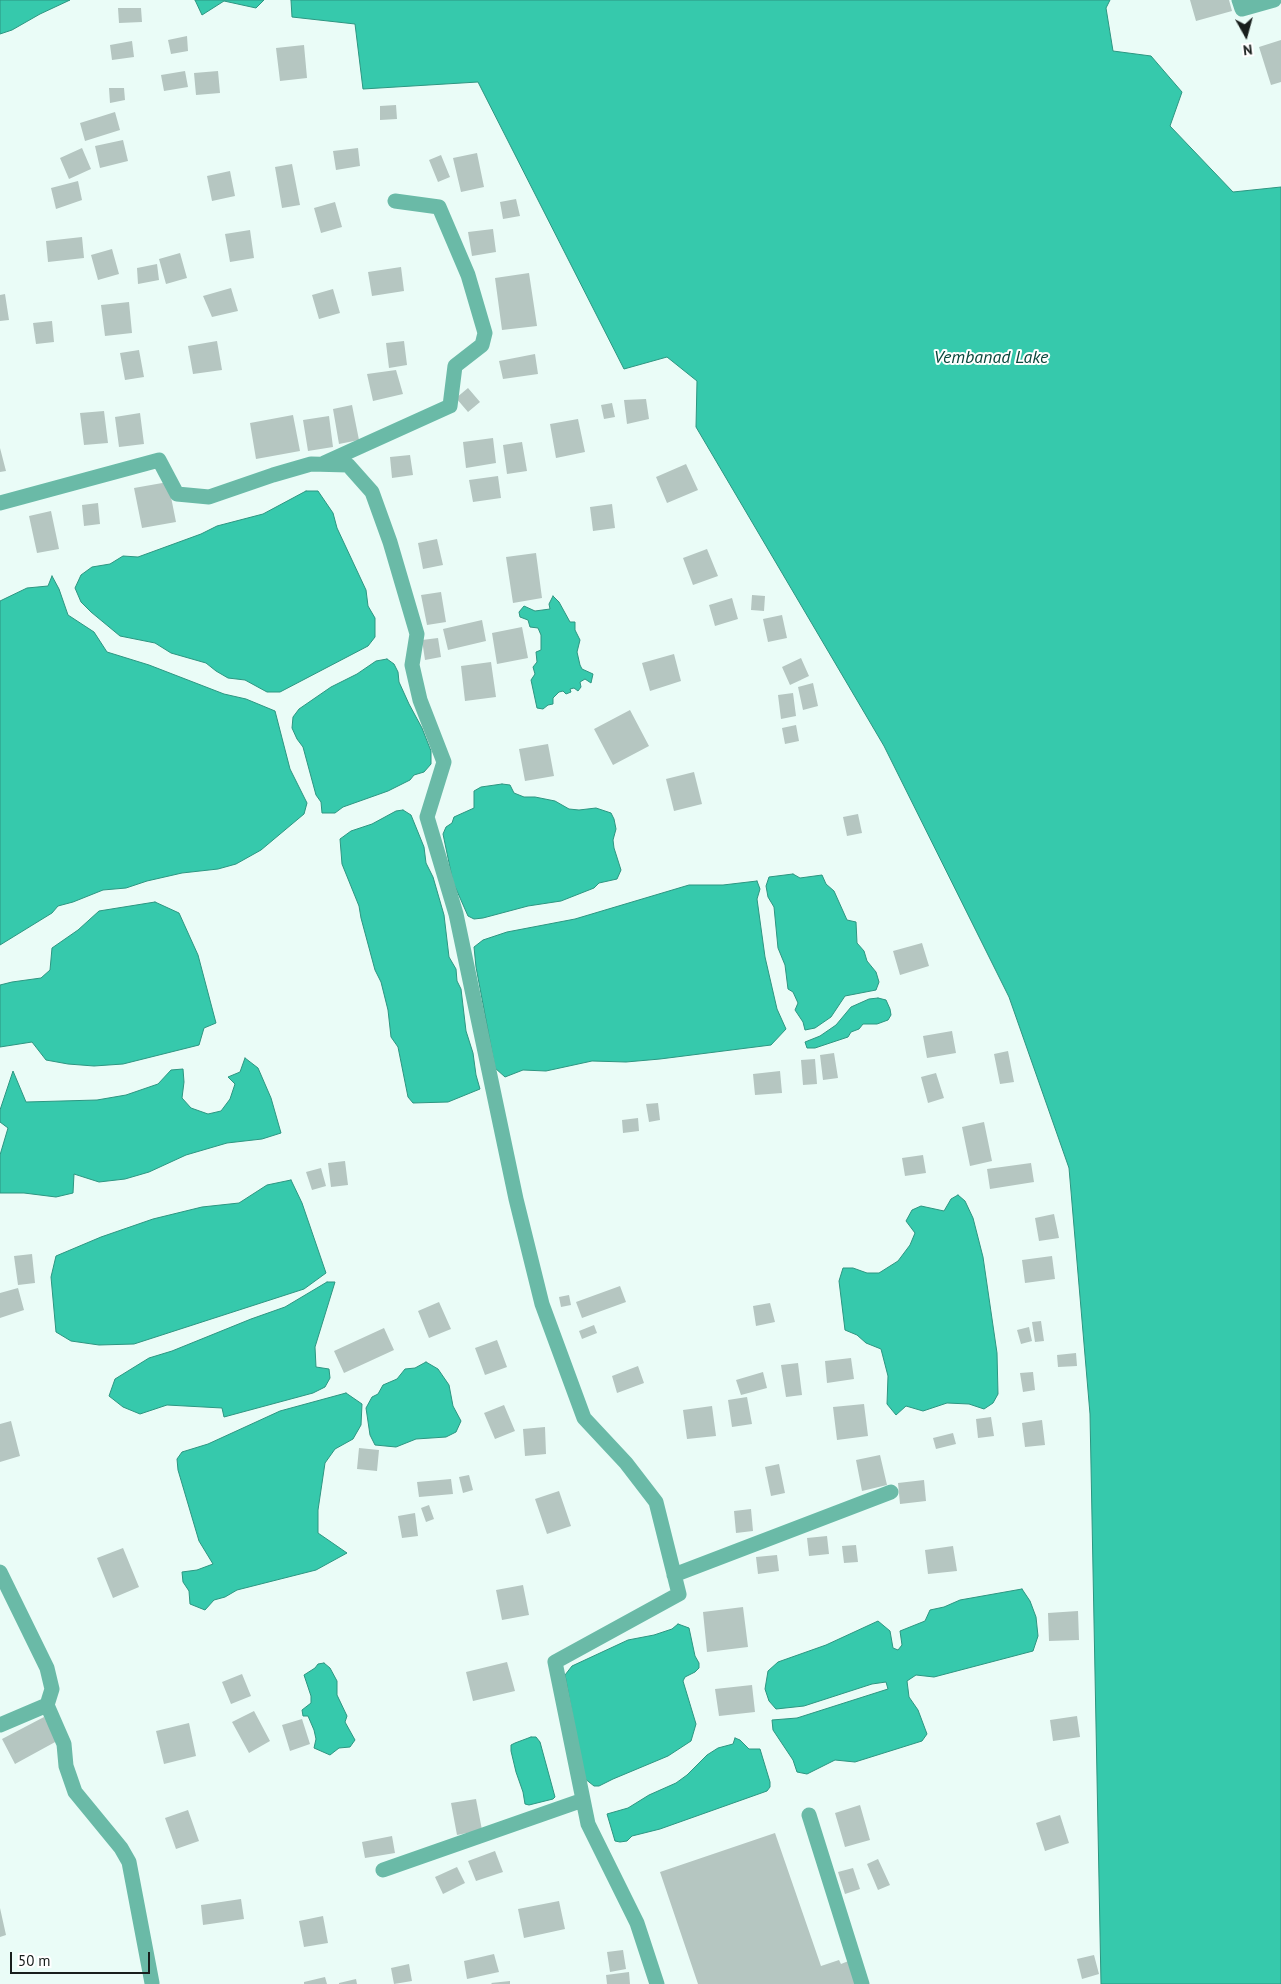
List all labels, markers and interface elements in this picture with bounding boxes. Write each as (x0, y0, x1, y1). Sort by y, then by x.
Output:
north arrow (1221, 10, 1271, 60)
text: N (1242, 40, 1253, 59)
water label: Vembanad Lake (934, 347, 1048, 369)
scale bar (12, 1942, 152, 1974)
text: 50 m (18, 1951, 51, 1970)

